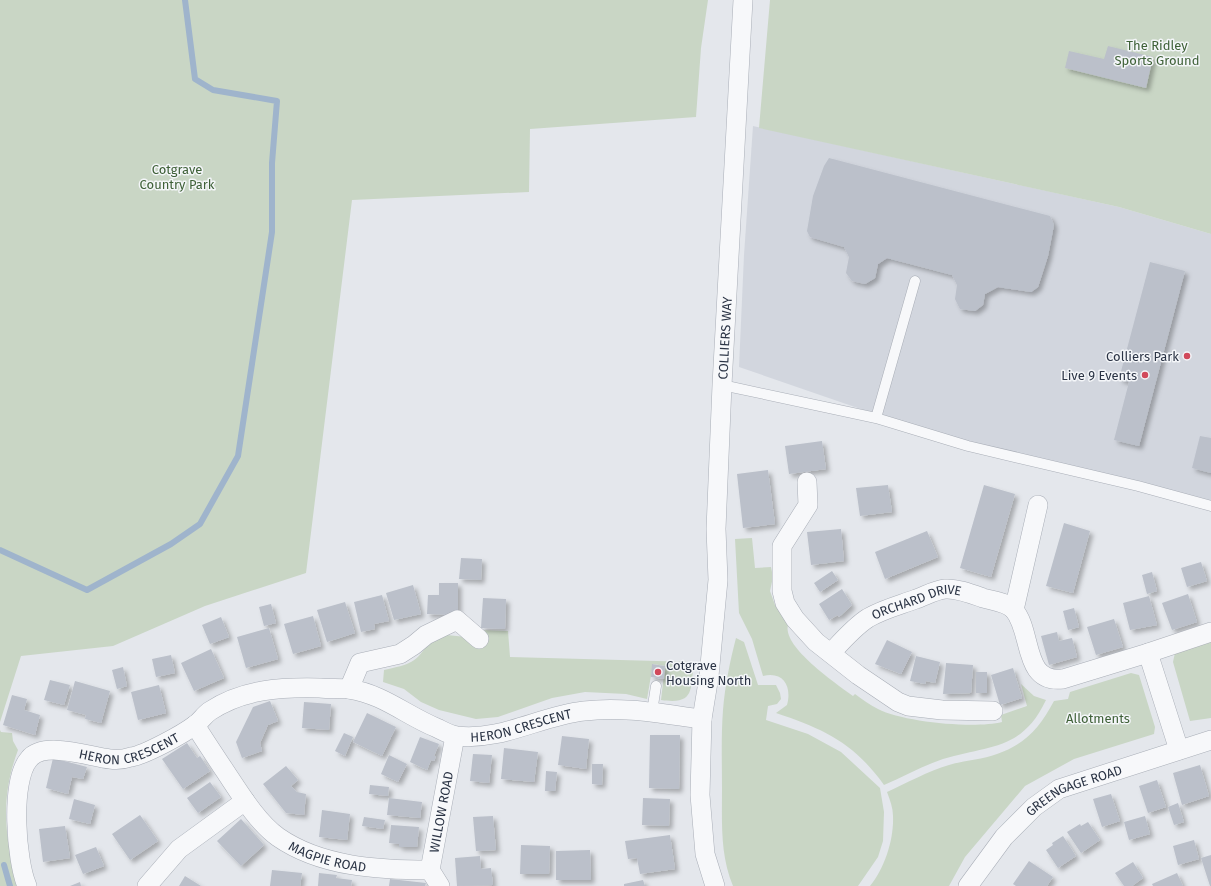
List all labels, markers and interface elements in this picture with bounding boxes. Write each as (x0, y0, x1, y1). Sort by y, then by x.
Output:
park label: The Ridley Sports Ground (1114, 38, 1200, 68)
park label: Cotgrave Country Park (140, 162, 215, 192)
street label: COLLIERS WAY (715, 295, 735, 380)
place label: Colliers Park (1106, 349, 1179, 364)
marker: Colliers Park (1182, 351, 1192, 361)
place label: Live 9 Events (1061, 368, 1137, 383)
marker: Live 9 Events (1140, 370, 1150, 380)
street label: ORCHARD DRIVE (869, 582, 963, 623)
place label: Cotgrave Housing North (666, 658, 751, 688)
marker: Cotgrave Housing North (653, 667, 663, 677)
street label: HERON CRESCENT (470, 706, 573, 745)
park label: Allotments (1066, 711, 1130, 726)
street label: HERON CRESCENT (78, 730, 182, 767)
street label: GREENGAGE ROAD (1023, 762, 1124, 819)
street label: WILLOW ROAD (426, 770, 456, 854)
street label: MAGPIE ROAD (286, 838, 367, 875)

